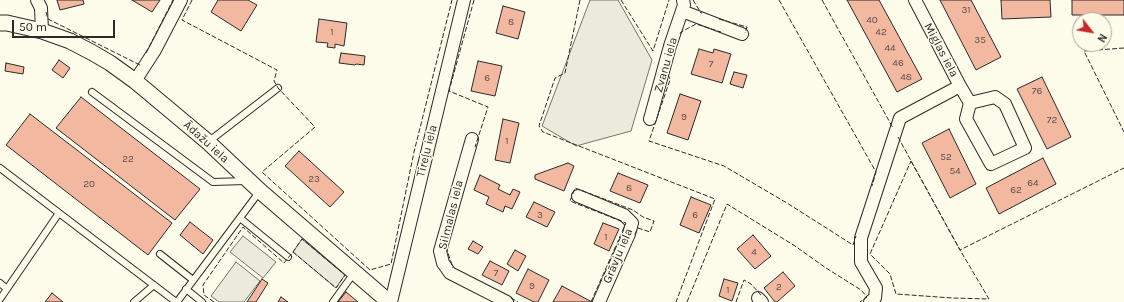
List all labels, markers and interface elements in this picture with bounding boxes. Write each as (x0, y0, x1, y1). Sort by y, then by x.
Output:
house number: 31 (961, 4, 971, 16)
scale bar (14, 12, 117, 38)
north arrow (1072, 12, 1112, 52)
house number: 40 (866, 14, 878, 26)
house number: 8 (508, 16, 514, 28)
text: 50 m (19, 20, 47, 34)
street label: Miglas iela (921, 20, 961, 80)
house number: 1 (330, 26, 334, 38)
house number: 42 (875, 26, 887, 38)
text: N (1094, 31, 1109, 45)
house number: 35 (974, 34, 986, 46)
street label: Zvanu iela (651, 36, 681, 94)
house number: 44 (884, 42, 896, 54)
house number: 46 (892, 57, 904, 69)
house number: 7 (709, 58, 713, 70)
house number: 48 (900, 71, 912, 83)
house number: 6 (484, 72, 490, 84)
house number: 76 (1032, 85, 1042, 97)
house number: 9 (681, 111, 687, 123)
house number: 72 (1047, 114, 1057, 126)
street label: Ādažu iela (180, 118, 232, 166)
street label: Tīreļu iela (414, 123, 440, 179)
house number: 1 (505, 135, 509, 147)
house number: 52 (940, 151, 952, 163)
house number: 22 (122, 153, 134, 165)
house number: 54 (949, 165, 961, 177)
house number: 23 (308, 173, 320, 185)
house number: 64 (1027, 177, 1039, 189)
house number: 20 (83, 178, 95, 190)
street label: Silmalas iela (435, 179, 467, 251)
house number: 8 (626, 182, 632, 194)
house number: 62 (1010, 184, 1022, 196)
house number: 3 (537, 209, 543, 221)
house number: 6 (692, 209, 698, 221)
street label: Grāvju iela (600, 226, 636, 286)
house number: 1 (604, 231, 608, 243)
house number: 4 (751, 246, 757, 258)
house number: 7 (494, 267, 498, 279)
house number: 9 (529, 280, 535, 292)
house number: 2 (776, 281, 782, 293)
house number: 1 (726, 284, 730, 296)

